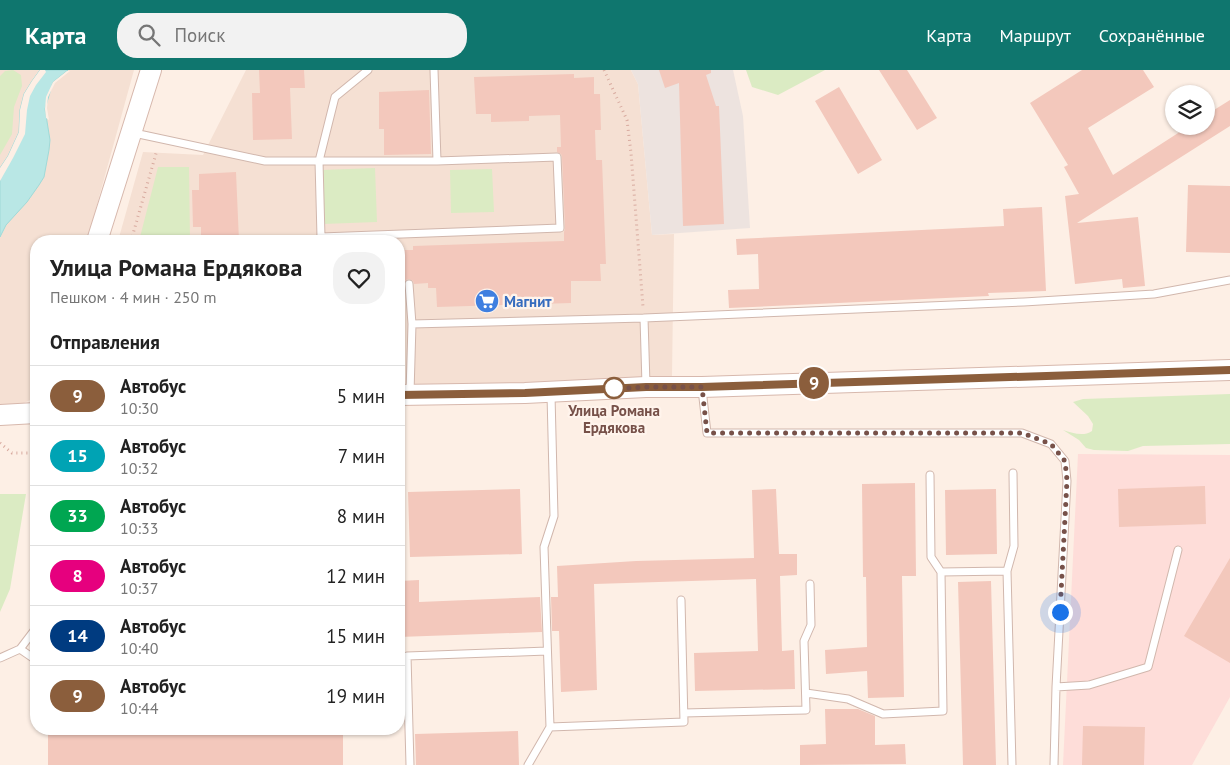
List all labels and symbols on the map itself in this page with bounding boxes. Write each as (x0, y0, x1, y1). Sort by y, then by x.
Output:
supermarket icon: Магнит (474, 288, 500, 314)
place label: Магнит (504, 292, 552, 311)
line badge: 9 (798, 367, 830, 399)
marker: Улица Романа Ердякова (603, 377, 625, 399)
place label: Улица Романа Ердякова (567, 401, 660, 437)
your location (1048, 600, 1073, 625)

